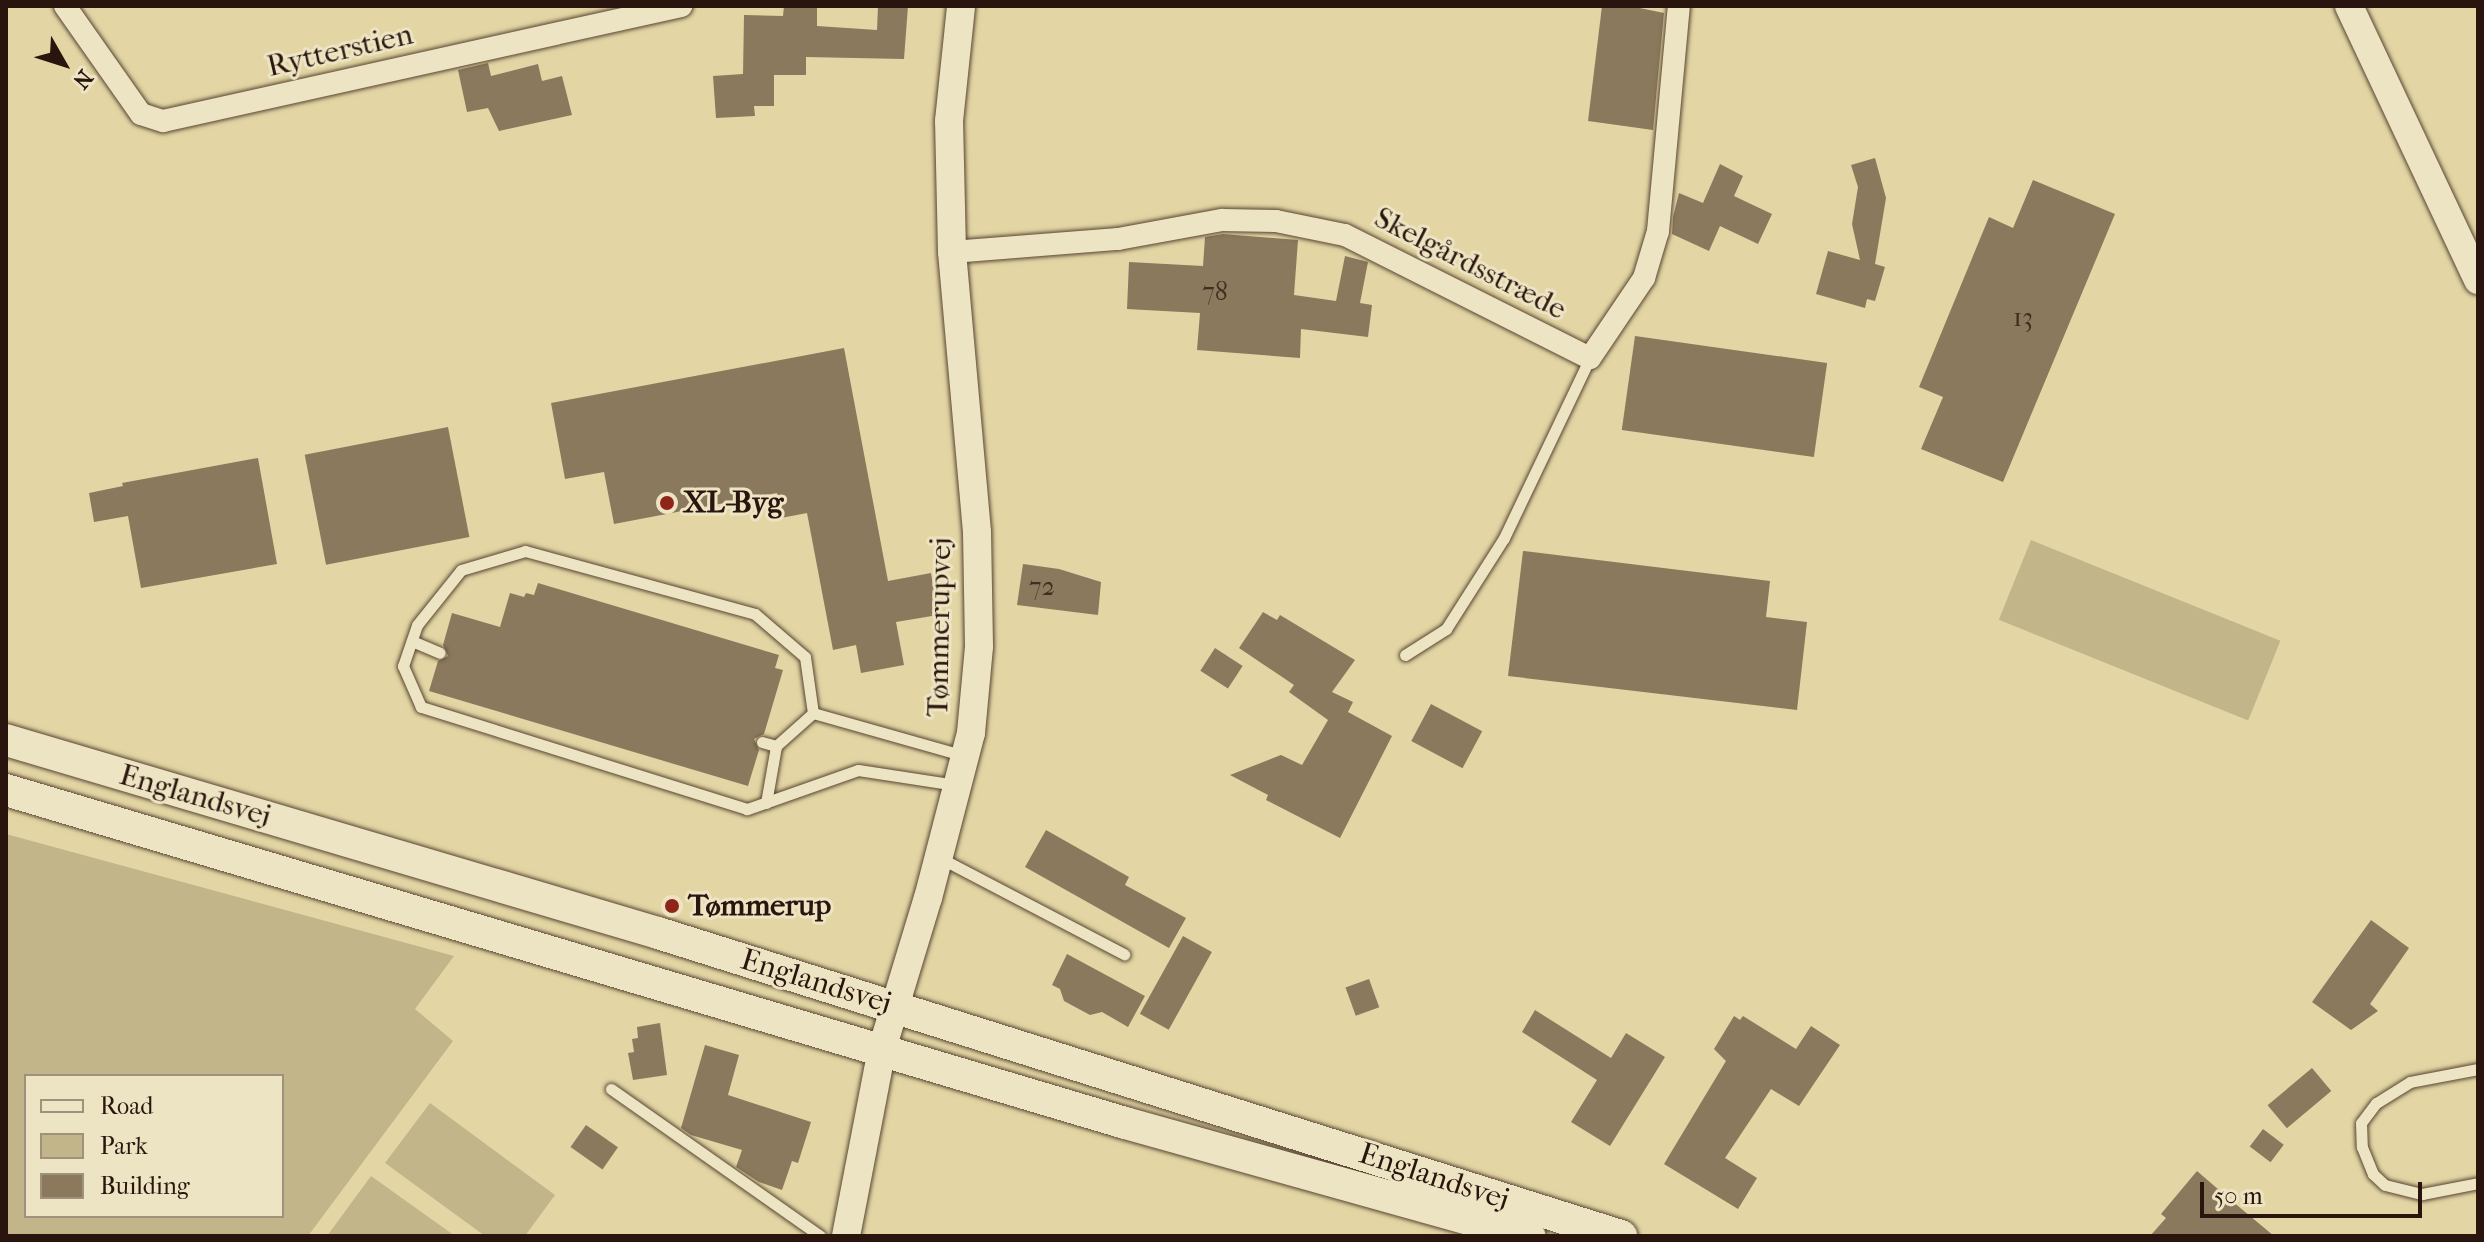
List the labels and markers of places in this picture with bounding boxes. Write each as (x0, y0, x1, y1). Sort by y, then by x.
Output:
place label: XL-Byg (683, 485, 783, 521)
marker: XL-Byg (658, 494, 676, 512)
place label: Tømmerup (688, 888, 831, 924)
marker: Tømmerup (663, 897, 681, 915)

